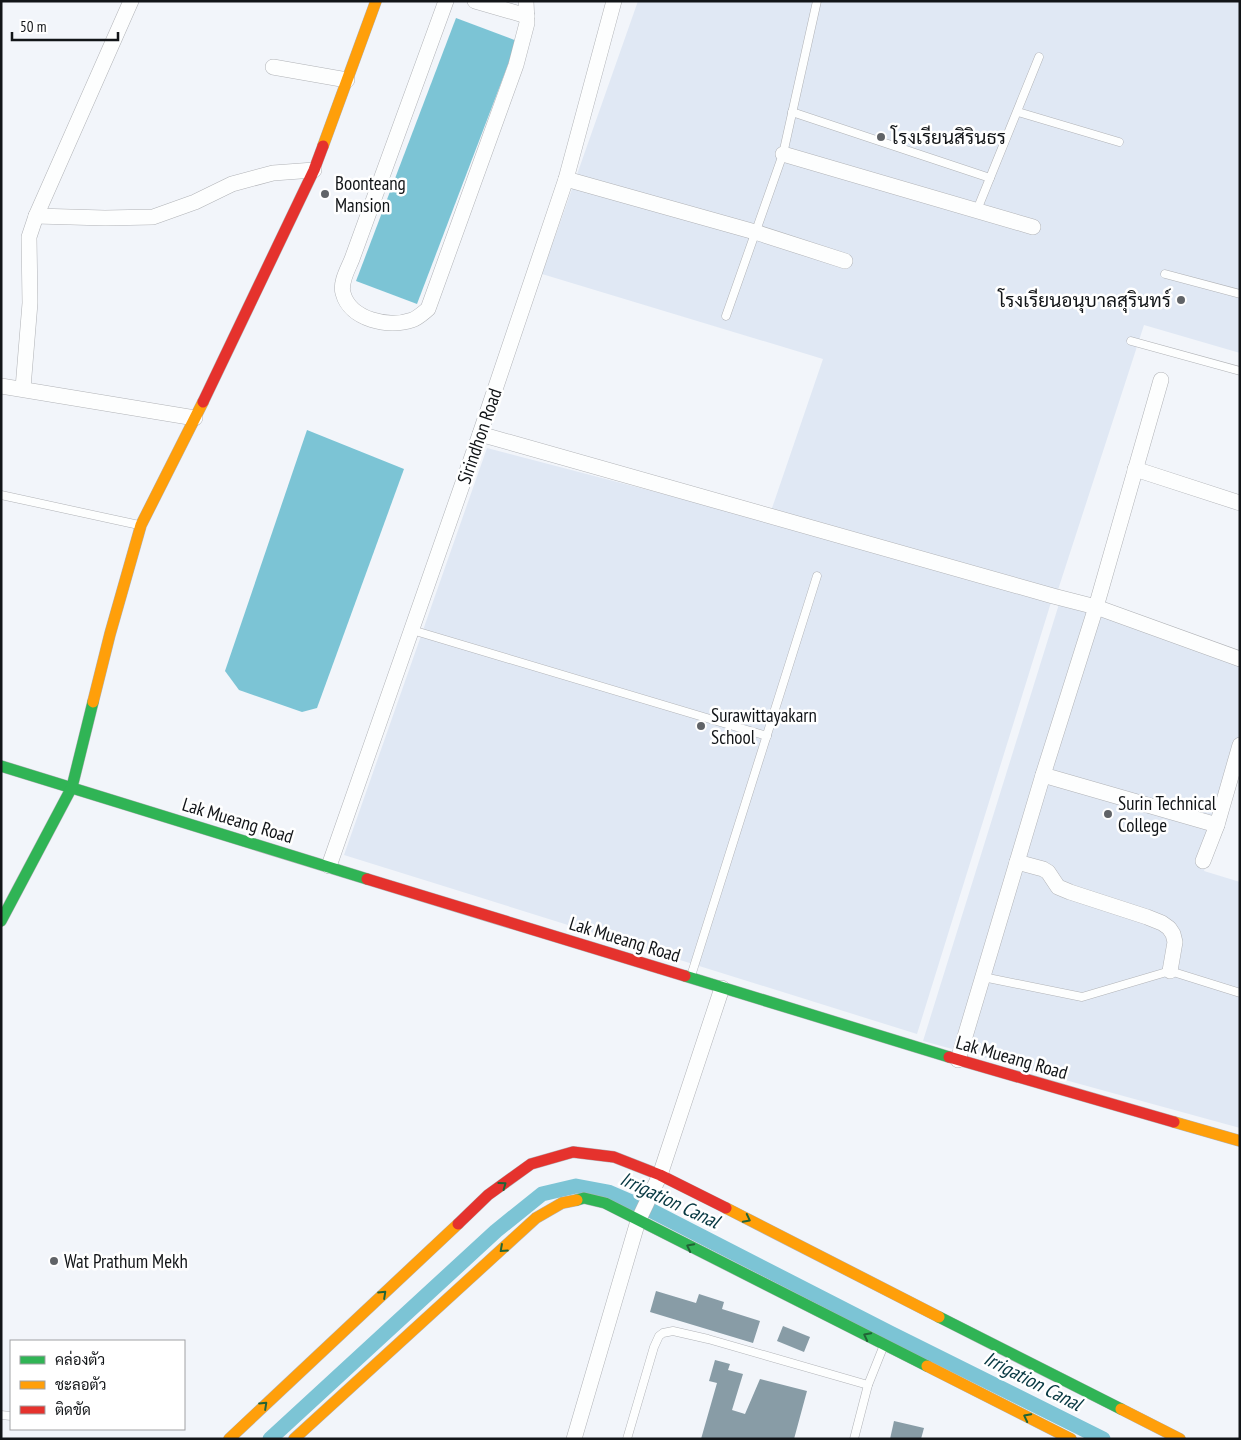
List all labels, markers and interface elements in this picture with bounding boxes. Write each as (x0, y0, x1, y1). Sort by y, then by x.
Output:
scale bar (12, 10, 119, 42)
text: 50 m (20, 17, 46, 36)
place label: โรงเรียนสิรินธร (890, 125, 1006, 149)
marker: โรงเรียนสิรินธร (875, 131, 887, 143)
place label: Boonteang Mansion (335, 171, 406, 217)
marker: Boonteang Mansion (319, 188, 331, 200)
place label: โรงเรียนอนุบาลสุรินทร์ (997, 288, 1171, 313)
marker: โรงเรียนอนุบาลสุรินทร์ (1175, 294, 1187, 306)
street label: Sirindhon Road (451, 385, 507, 487)
place label: Surawittayakarn School (711, 703, 817, 749)
marker: Surawittayakarn School (695, 720, 707, 732)
place label: Surin Technical College (1118, 791, 1217, 837)
street label: Lak Mueang Road (180, 792, 296, 848)
marker: Surin Technical College (1102, 808, 1114, 820)
street label: Lak Mueang Road (567, 911, 683, 967)
street label: Lak Mueang Road (953, 1030, 1071, 1084)
water label: Irrigation Canal (616, 1166, 726, 1235)
one-way arrow (497, 1182, 507, 1191)
one-way arrow (742, 1213, 751, 1223)
one-way arrow (499, 1243, 508, 1252)
one-way arrow (686, 1243, 695, 1253)
place label: Wat Prathum Mekh (64, 1249, 188, 1273)
marker: Wat Prathum Mekh (48, 1255, 60, 1267)
one-way arrow (377, 1291, 386, 1300)
one-way arrow (863, 1332, 872, 1342)
legend (10, 1340, 185, 1430)
water label: Irrigation Canal (980, 1345, 1088, 1418)
text: คล่องตัว (55, 1350, 105, 1369)
text: ชะลอตัว (55, 1375, 106, 1394)
text: ติดขัด (55, 1400, 91, 1419)
one-way arrow (259, 1402, 268, 1411)
one-way arrow (1024, 1413, 1033, 1423)

